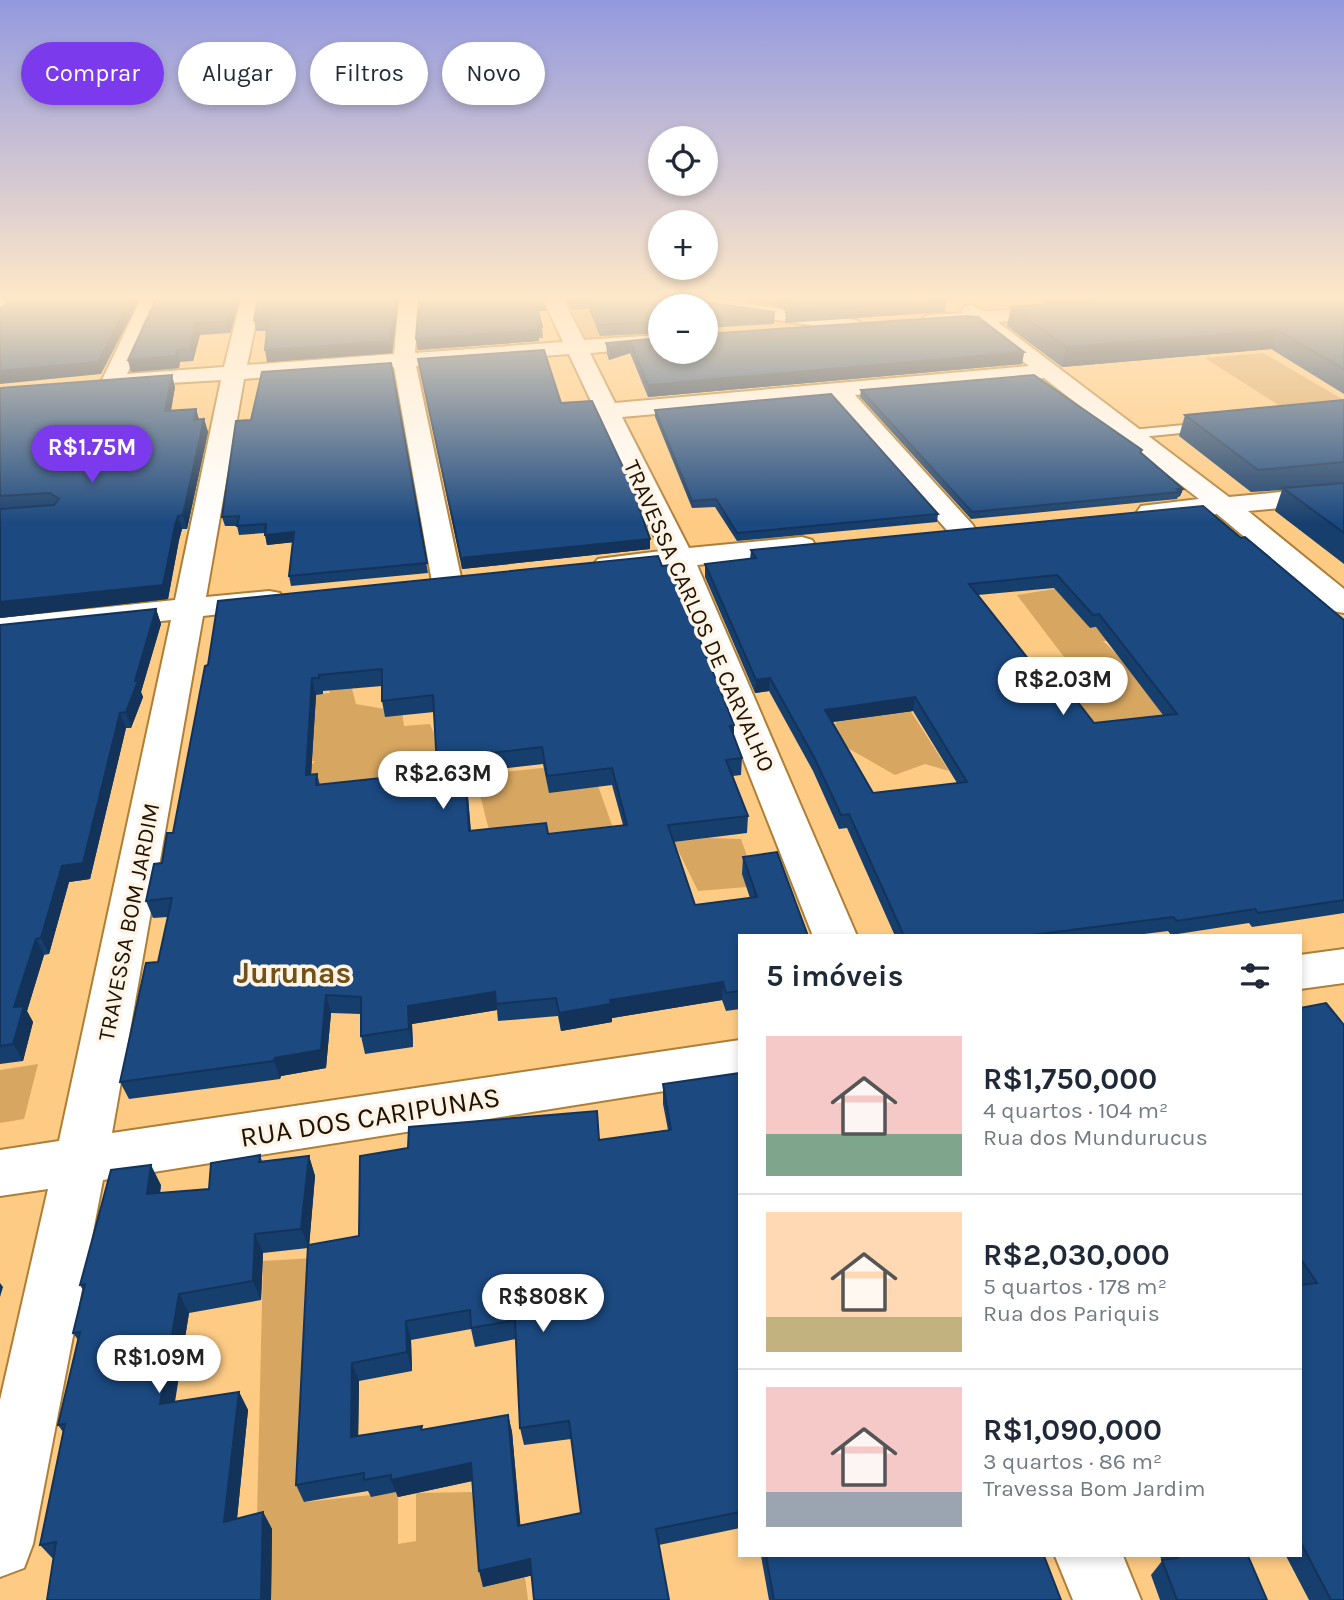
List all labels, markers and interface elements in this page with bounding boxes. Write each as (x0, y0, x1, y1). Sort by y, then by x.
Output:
chip: Comprar (21, 42, 164, 105)
chip: Alugar (178, 42, 296, 105)
chip: Filtros (310, 42, 428, 105)
chip: Novo (442, 42, 545, 105)
map controls (648, 126, 718, 364)
button: locate (648, 126, 718, 196)
button: + (648, 210, 718, 280)
button: − (648, 294, 718, 364)
pin: R$1.75M (27, 426, 157, 485)
text: R$1.75M (48, 434, 136, 461)
street label: TRAVESSA CARLOS DE CARVALHO (618, 456, 780, 776)
pin: R$2.03M (998, 658, 1128, 717)
text: R$2.03M (1014, 666, 1112, 693)
pin: R$2.63M (378, 752, 508, 811)
text: R$2.63M (394, 760, 492, 787)
street label: TRAVESSA BOM JARDIM (93, 801, 165, 1043)
district label: Jurunas (237, 955, 351, 991)
icon: filters (1236, 957, 1274, 995)
text: 5 imóveis (766, 958, 903, 994)
text: R$1,750,000 (983, 1061, 1157, 1097)
icon: home (822, 1064, 906, 1148)
street label: RUA DOS CARIPUNAS (238, 1080, 502, 1154)
text: 4 quartos · 104 m² (983, 1097, 1168, 1124)
text: Rua dos Mundurucus (983, 1124, 1208, 1151)
text: R$2,030,000 (983, 1237, 1170, 1273)
icon: home (822, 1240, 906, 1324)
text: 5 quartos · 178 m² (983, 1273, 1167, 1300)
pin: R$808K (486, 1274, 600, 1334)
text: R$808K (498, 1283, 588, 1310)
text: Rua dos Pariquis (983, 1300, 1160, 1327)
pin: R$1.09M (94, 1336, 224, 1395)
text: R$1.09M (113, 1344, 205, 1371)
text: R$1,090,000 (983, 1412, 1162, 1448)
icon: home (822, 1415, 906, 1499)
text: 3 quartos · 86 m² (983, 1448, 1162, 1475)
text: Travessa Bom Jardim (983, 1475, 1206, 1502)

